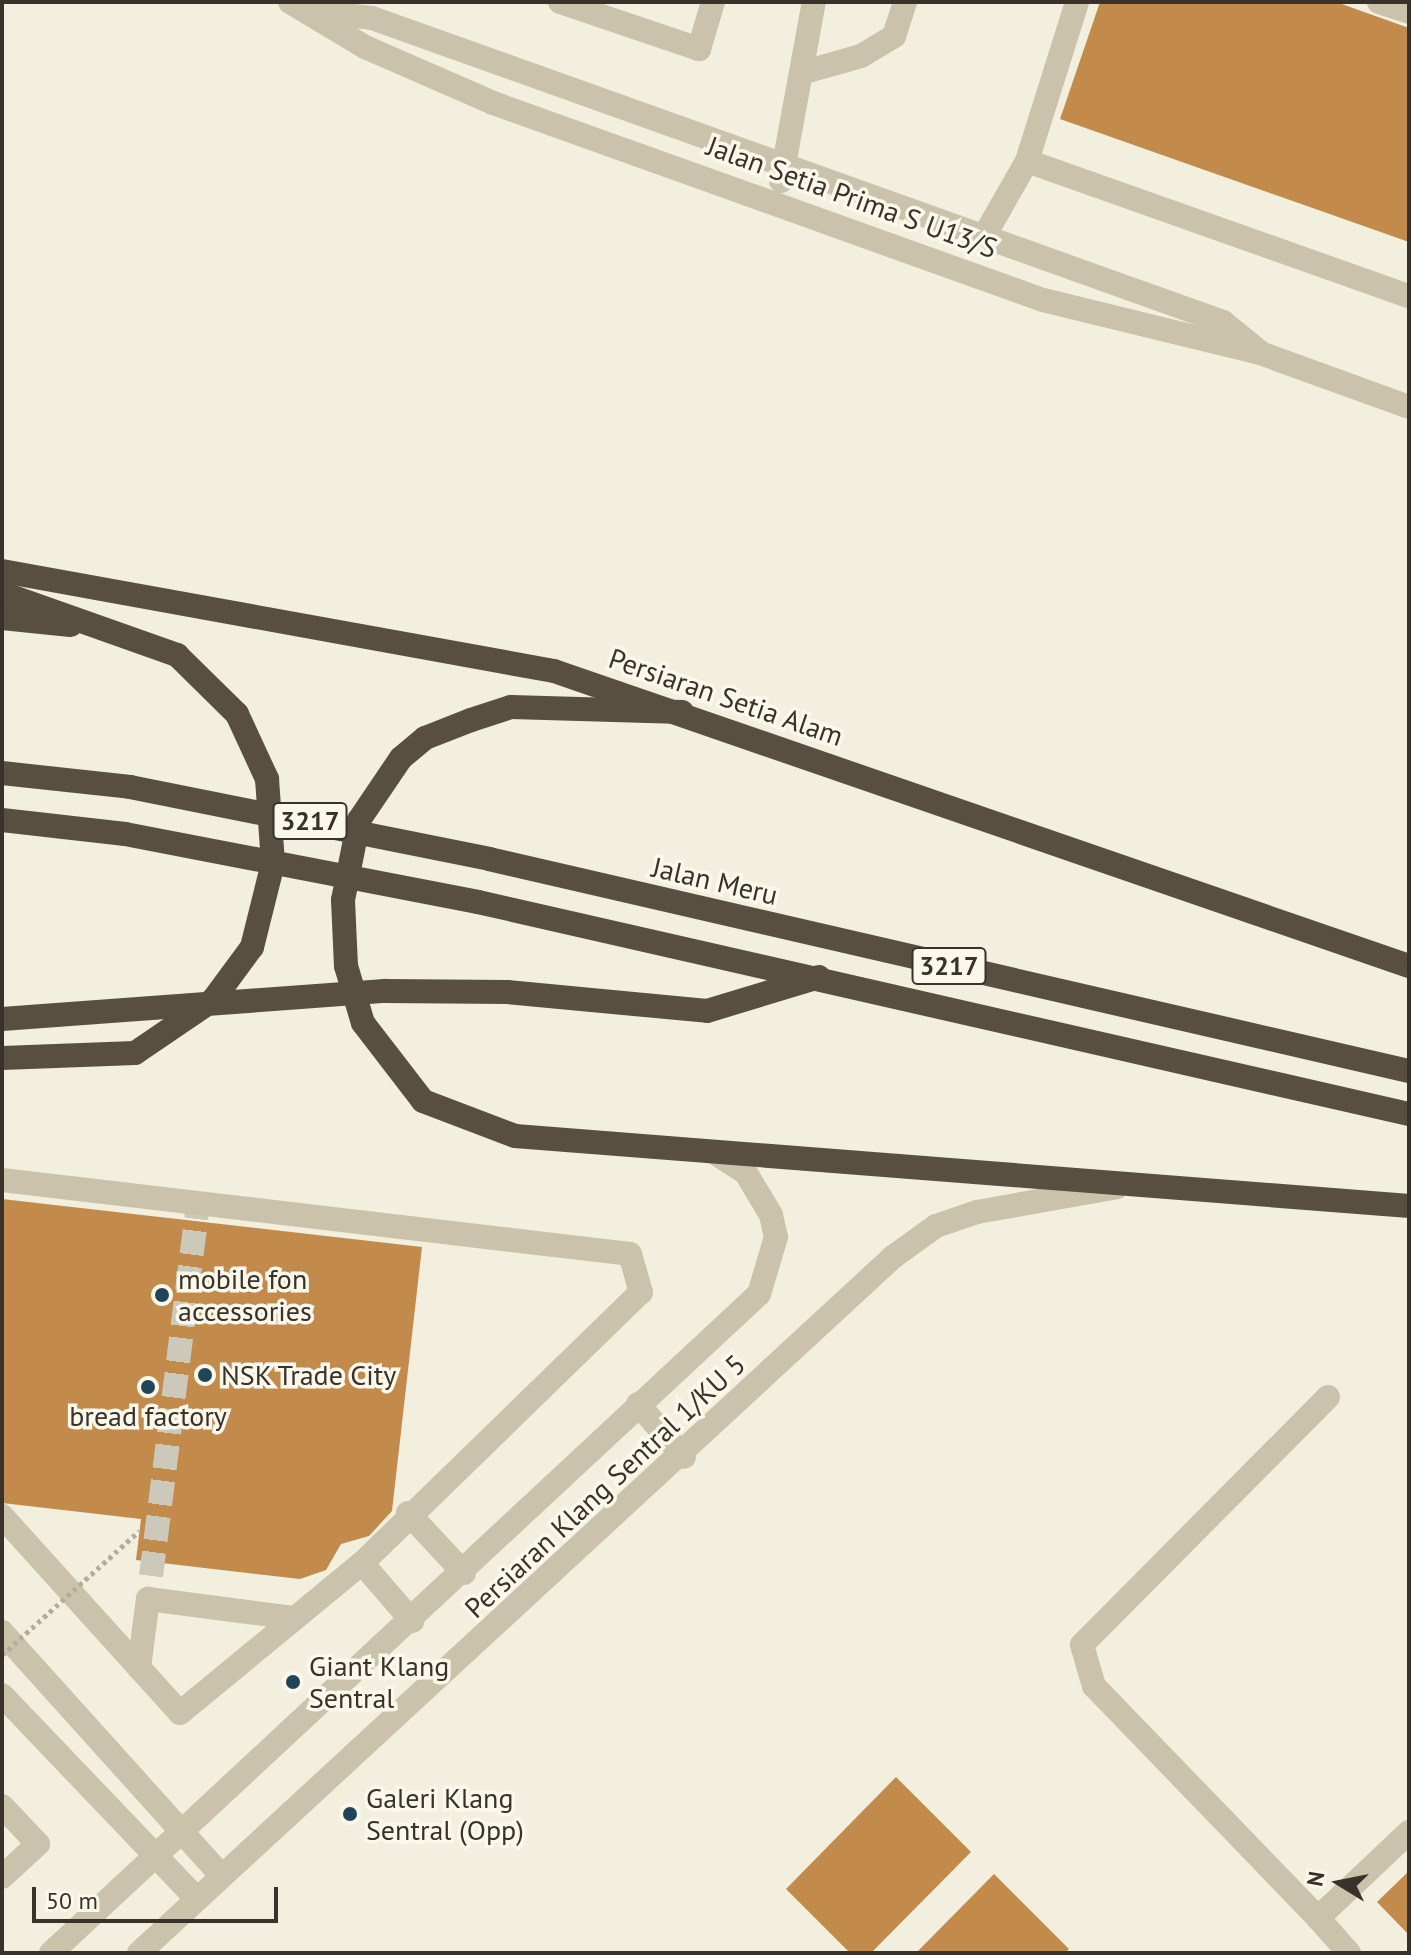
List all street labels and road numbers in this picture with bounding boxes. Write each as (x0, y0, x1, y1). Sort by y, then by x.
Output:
street label: Jalan Setia Prima S U13/S (702, 129, 1002, 265)
street label: Persiaran Setia Alam (604, 641, 848, 753)
road number: 3217 (272, 799, 348, 843)
street label: Jalan Meru (649, 850, 781, 912)
road number: 3217 (911, 944, 987, 988)
street label: Persiaran Klang Sentral 1/KU 5 (458, 1347, 752, 1625)

